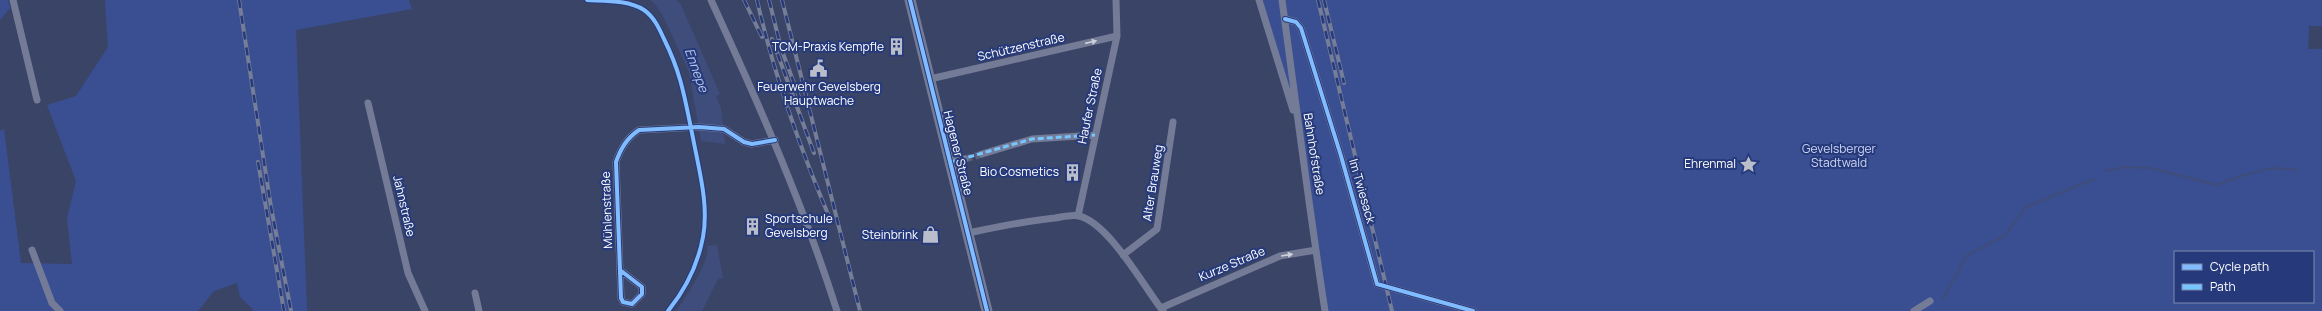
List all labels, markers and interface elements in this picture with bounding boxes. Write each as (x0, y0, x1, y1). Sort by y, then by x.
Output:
street label: Schützenstraße (976, 28, 1066, 65)
building icon: TCM-Praxis Kempfle (887, 37, 907, 57)
place label: TCM-Praxis Kempfle (772, 38, 884, 55)
one-way arrow (1085, 39, 1097, 45)
water label: Ennepe (681, 46, 714, 96)
public building icon: Feuerwehr Gevelsberg Hauptwache (809, 58, 829, 78)
street label: Haufer Straße (1073, 67, 1106, 145)
place label: Feuerwehr Gevelsberg Hauptwache (757, 78, 881, 109)
street label: Hagener Straße (940, 109, 977, 197)
street label: Bahnhofstraße (1300, 112, 1329, 196)
park label: Gevelsberger Stadtwald (1802, 140, 1877, 171)
street label: Alter Brauweg (1138, 144, 1167, 222)
place icon: Ehrenmal (1739, 154, 1759, 174)
place label: Ehrenmal (1684, 155, 1736, 172)
street label: Im Twiesack (1345, 157, 1380, 226)
building icon: Bio Cosmetics (1062, 162, 1082, 182)
place label: Bio Cosmetics (980, 163, 1059, 180)
street label: Mühlenstraße (597, 171, 616, 249)
street label: Jahnstraße (389, 174, 420, 238)
place label: Sportschule Gevelsberg (765, 210, 833, 241)
building icon: Sportschule Gevelsberg (742, 216, 762, 236)
shop icon: Steinbrink (921, 225, 941, 245)
place label: Steinbrink (862, 226, 919, 243)
street label: Kurze Straße (1196, 242, 1268, 285)
legend (2174, 251, 2314, 303)
one-way arrow (1281, 252, 1293, 258)
text: Cycle path (2210, 258, 2269, 275)
text: Path (2210, 278, 2236, 295)

